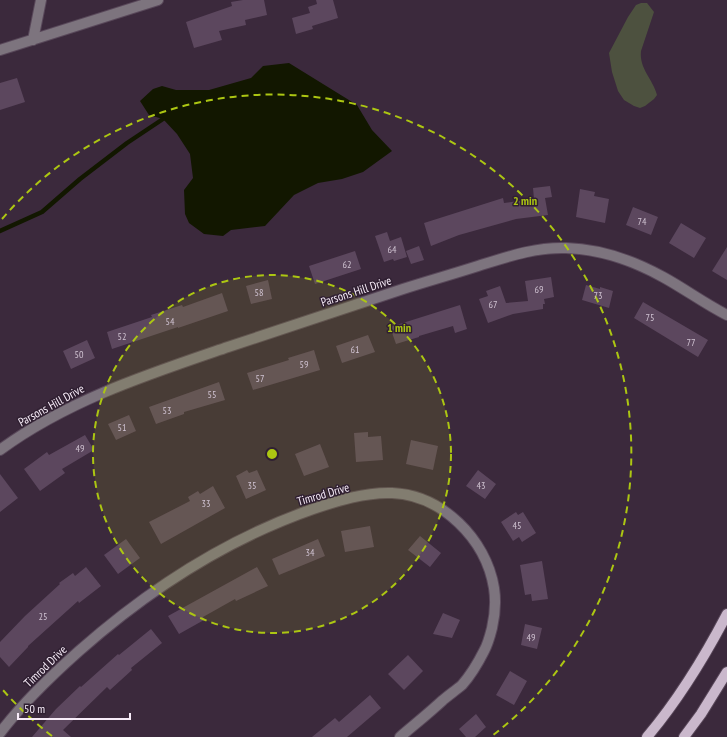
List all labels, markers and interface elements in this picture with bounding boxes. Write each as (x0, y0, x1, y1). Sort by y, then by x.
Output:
text: 2 min (513, 193, 537, 208)
house number: 74 (638, 215, 647, 228)
house number: 64 (388, 243, 397, 256)
house number: 62 (343, 258, 352, 271)
street label: Parsons Hill Drive (319, 273, 393, 309)
house number: 69 (535, 283, 544, 296)
house number: 58 (255, 286, 264, 299)
house number: 73 (594, 289, 603, 302)
house number: 67 (489, 298, 498, 311)
house number: 75 (646, 311, 655, 324)
house number: 54 (166, 315, 175, 328)
text: 1 min (387, 320, 411, 335)
house number: 52 (118, 330, 127, 343)
house number: 77 (687, 336, 696, 349)
house number: 61 (351, 343, 360, 356)
house number: 50 (75, 348, 84, 361)
house number: 59 (300, 358, 309, 371)
house number: 57 (256, 372, 265, 385)
street label: Parsons Hill Drive (15, 381, 87, 429)
house number: 55 (208, 388, 217, 401)
house number: 53 (163, 404, 172, 417)
house number: 51 (118, 421, 127, 434)
house number: 49 (76, 442, 85, 455)
centre of rings (265, 447, 279, 461)
house number: 35 (248, 479, 257, 492)
street label: Timrod Drive (295, 479, 351, 509)
house number: 43 (477, 479, 486, 492)
house number: 33 (202, 497, 211, 510)
house number: 45 (513, 519, 522, 532)
house number: 34 (306, 546, 315, 559)
house number: 25 (39, 610, 48, 623)
house number: 49 (527, 631, 536, 644)
street label: Timrod Drive (20, 642, 70, 690)
scale bar (18, 695, 130, 721)
text: 50 m (24, 701, 45, 716)

